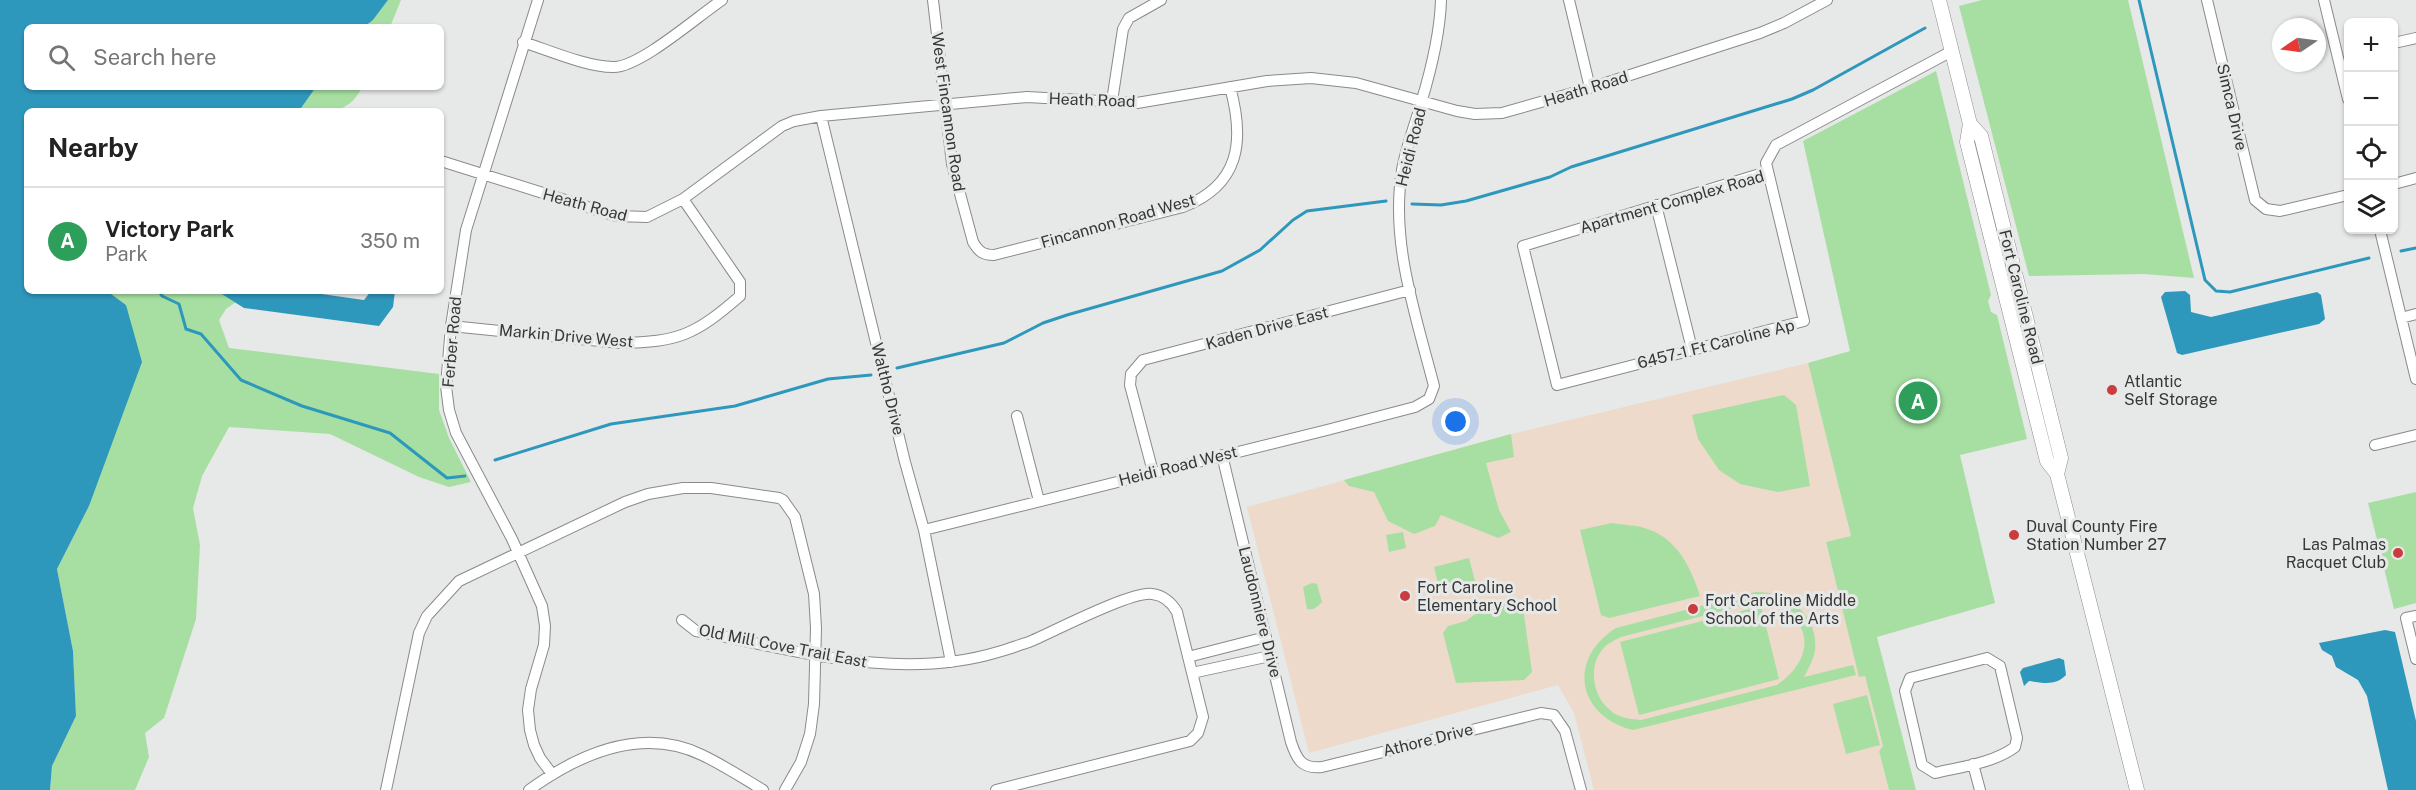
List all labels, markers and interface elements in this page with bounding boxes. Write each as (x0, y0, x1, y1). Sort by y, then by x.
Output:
north arrow (2272, 18, 2326, 72)
map controls (2344, 18, 2398, 234)
button: + (2344, 18, 2398, 72)
search box (24, 24, 444, 90)
street label: West Fincannon Road (927, 31, 969, 193)
icon: search (45, 41, 78, 74)
text: Search here (93, 44, 217, 70)
street label: Simca Drive (2213, 62, 2251, 152)
street label: Heath Road (1542, 67, 1630, 111)
button: − (2344, 72, 2398, 126)
street label: Heath Road (1048, 89, 1136, 111)
street label: Heidi Road (1392, 106, 1430, 188)
button: locate (2344, 126, 2398, 180)
text: Nearby (48, 132, 138, 163)
street label: Apartment Complex Road (1578, 167, 1766, 237)
button: layers (2344, 180, 2398, 234)
street label: Heath Road (541, 185, 629, 225)
street label: Fincannon Road West (1038, 190, 1198, 252)
text: Victory Park (105, 216, 234, 242)
street label: Fort Caroline Road (1995, 228, 2047, 366)
text: A (60, 229, 75, 253)
text: 350 m (360, 229, 420, 253)
text: Park (105, 242, 148, 266)
street label: Ferber Road (439, 296, 465, 388)
street label: Kaden Drive East (1204, 302, 1330, 354)
street label: 6457-1 Ft Caroline Ap (1635, 315, 1797, 373)
street label: Markin Drive West (498, 321, 634, 351)
street label: Waltho Drive (867, 341, 909, 437)
place label: Atlantic Self Storage (2124, 372, 2218, 409)
pin: A (1898, 378, 1938, 424)
marker: Atlantic Self Storage (2105, 383, 2119, 397)
your location (1441, 407, 1470, 436)
street label: Heidi Road West (1117, 442, 1239, 490)
place label: Duval County Fire Station Number 27 (2026, 517, 2167, 554)
marker: Duval County Fire Station Number 27 (2007, 528, 2021, 542)
place label: Las Palmas Racquet Club (2286, 535, 2386, 572)
street label: Laudonniere Drive (1235, 544, 1285, 680)
marker: Las Palmas Racquet Club (2391, 546, 2405, 560)
place label: Fort Caroline Elementary School (1417, 578, 1558, 615)
marker: Fort Caroline Elementary School (1398, 589, 1412, 603)
place label: Fort Caroline Middle School of the Arts (1705, 591, 1856, 628)
marker: Fort Caroline Middle School of the Arts (1686, 602, 1700, 616)
street label: Old Mill Cove Trail East (697, 620, 869, 672)
street label: Athore Drive (1381, 720, 1475, 760)

